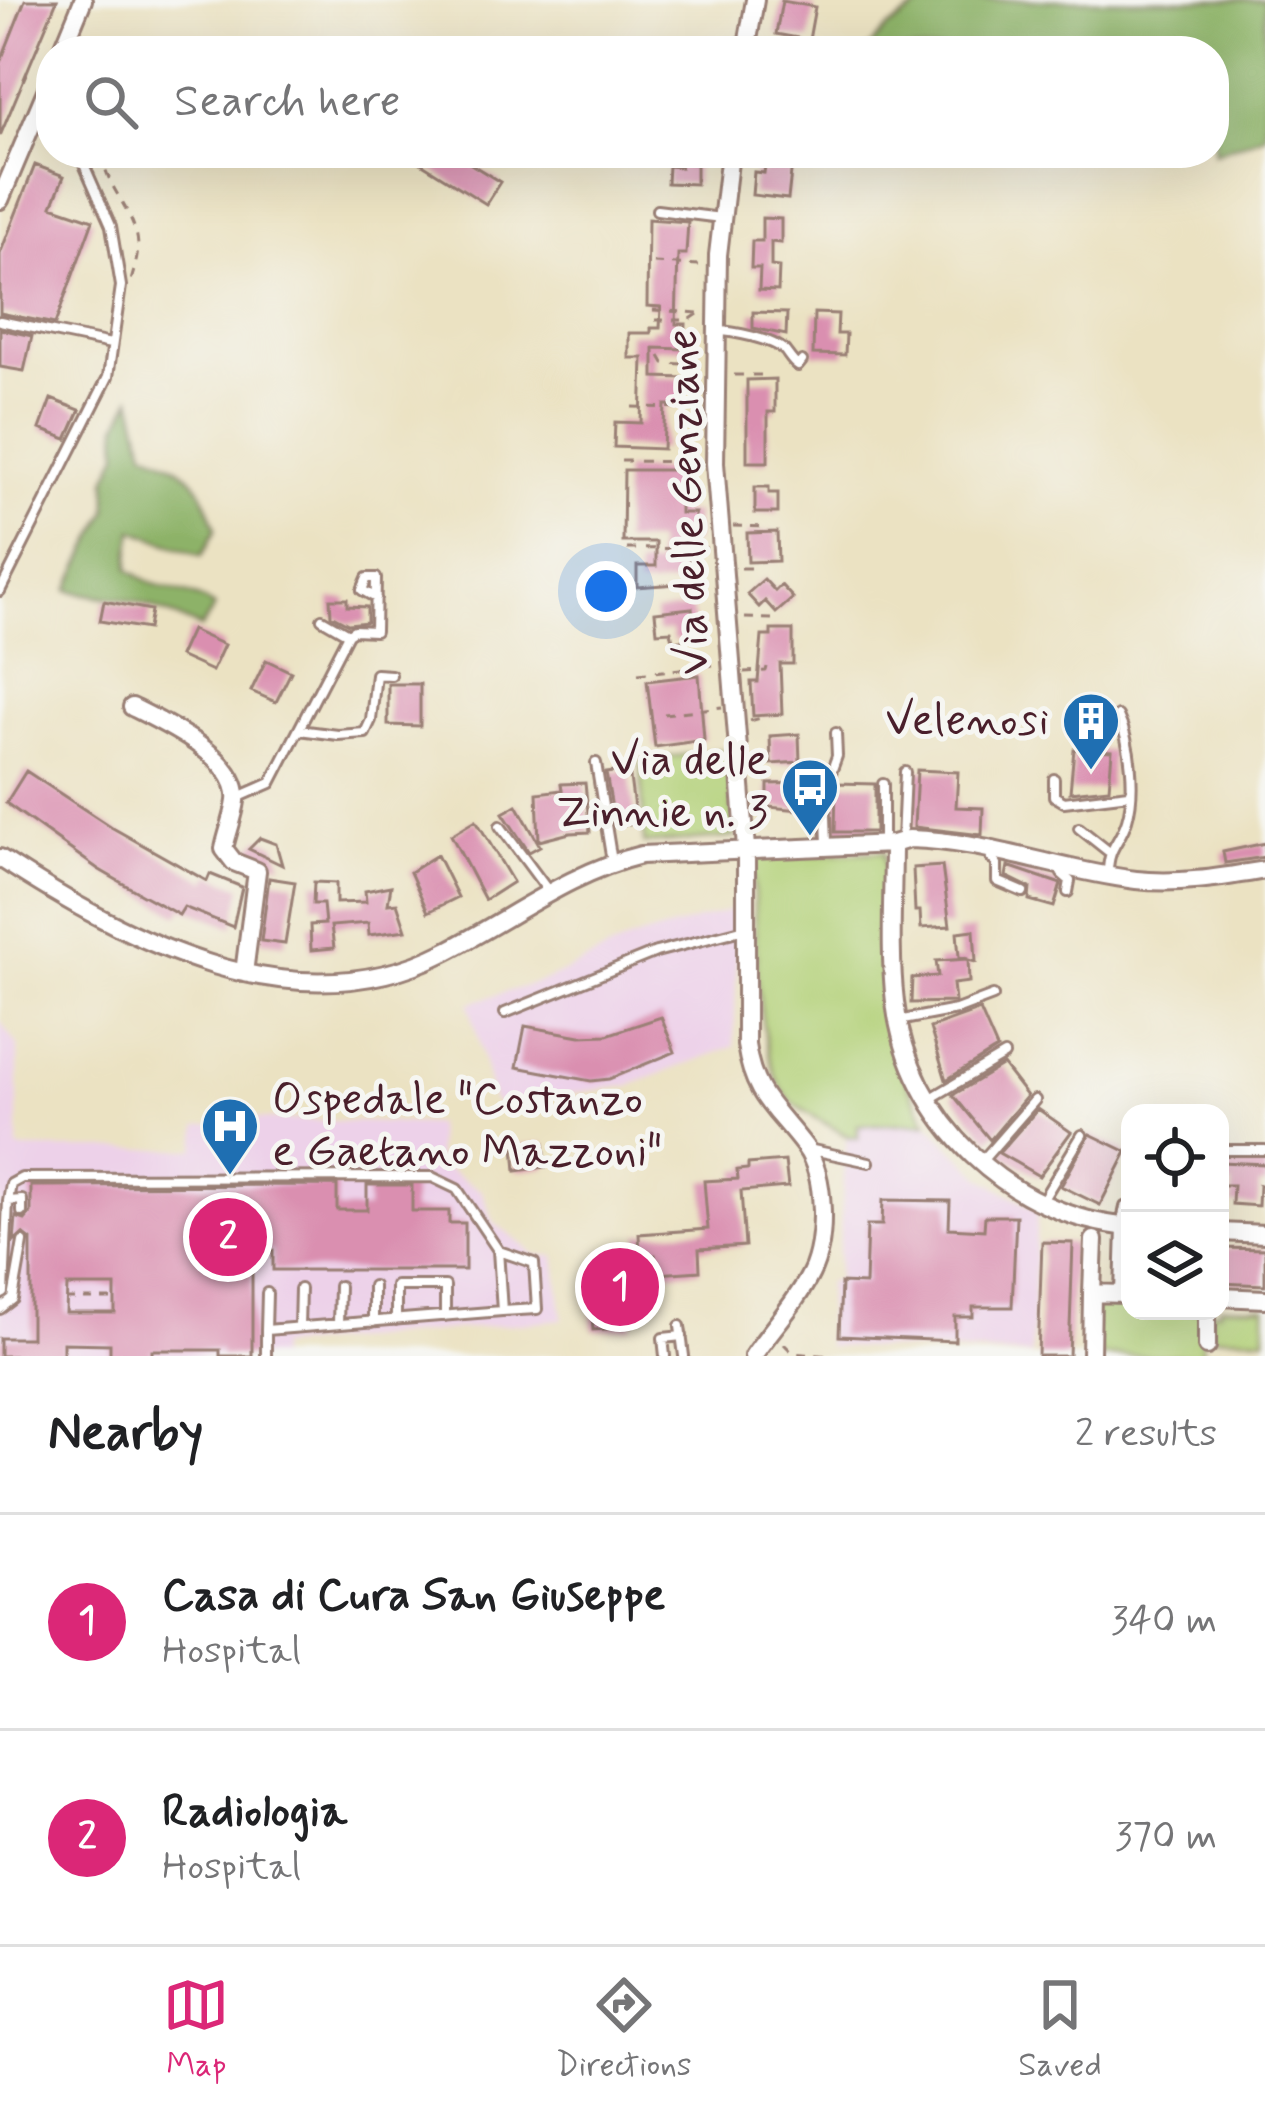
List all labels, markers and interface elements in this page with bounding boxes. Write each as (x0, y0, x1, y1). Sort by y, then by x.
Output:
search box (36, 36, 1229, 168)
icon: search (78, 69, 144, 135)
text: Search here (174, 73, 401, 132)
street label: Via delle Genziane (653, 328, 725, 676)
your location (576, 561, 636, 621)
building icon: Velenosi (1060, 690, 1122, 772)
place label: Velenosi (885, 692, 1049, 751)
place label: Via delle Zinnie n. 3 (556, 732, 768, 843)
bus stop icon: Via delle Zinnie n. 3 (779, 756, 841, 838)
place label: Ospedale "Costanzo e Gaetano Mazzoni" (272, 1071, 662, 1182)
hospital icon: Ospedale "Costanzo e Gaetano Mazzoni" (199, 1095, 261, 1177)
map controls (1121, 1104, 1229, 1320)
button: locate (1121, 1104, 1229, 1212)
pin: 2 (189, 1192, 267, 1282)
button: layers (1121, 1212, 1229, 1320)
pin: 1 (581, 1242, 659, 1332)
text: Nearby (48, 1401, 203, 1467)
text: 2 results (1075, 1409, 1217, 1460)
text: Casa di Cura San Giuseppe (162, 1567, 666, 1626)
text: 1 (78, 1596, 96, 1647)
text: 340 m (1111, 1596, 1217, 1647)
text: Hospital (162, 1626, 301, 1677)
text: Radiologia (162, 1783, 347, 1842)
text: 2 (77, 1812, 97, 1863)
text: 370 m (1115, 1812, 1217, 1863)
text: Hospital (162, 1842, 301, 1893)
tab: Map (163, 1972, 229, 2088)
tab: Directions (556, 1972, 692, 2088)
tab: Saved (1018, 1972, 1102, 2088)

